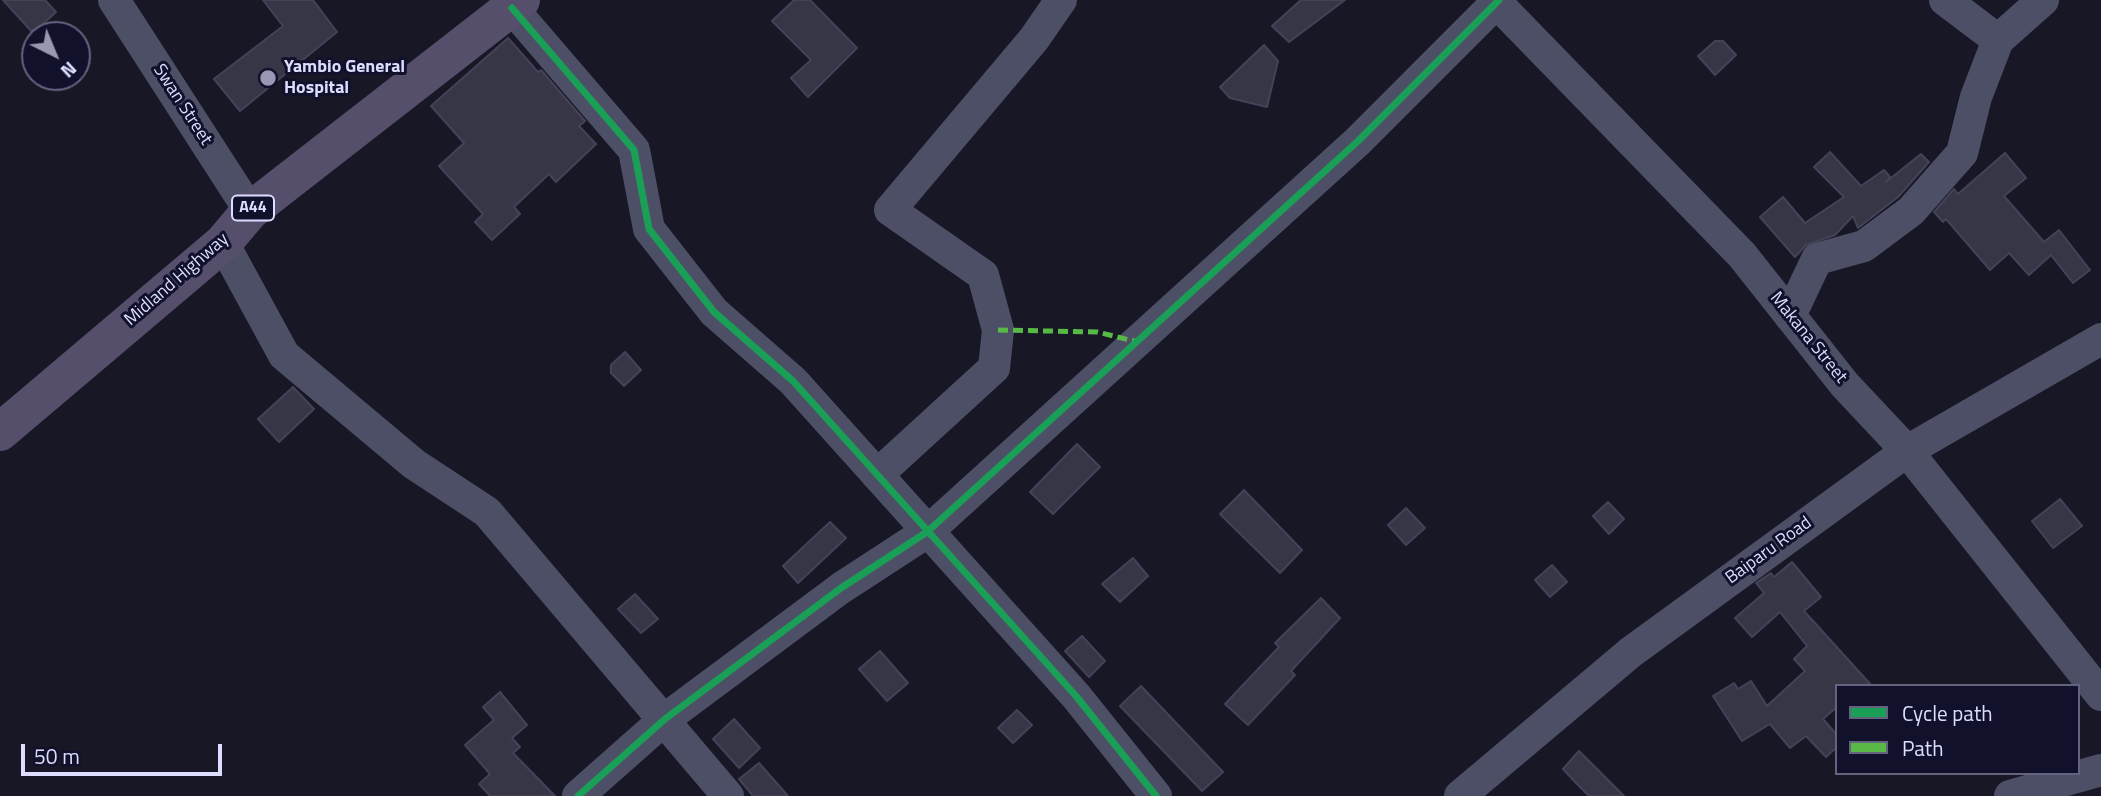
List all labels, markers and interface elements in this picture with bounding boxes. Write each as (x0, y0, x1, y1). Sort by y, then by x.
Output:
north arrow (21, 21, 91, 91)
text: N (55, 55, 84, 85)
place label: Yambio General Hospital (284, 57, 405, 100)
street label: Swan Street (148, 60, 216, 150)
marker: Yambio General Hospital (258, 68, 278, 88)
road number: A44 (232, 196, 274, 220)
street label: Midland Highway (120, 229, 234, 331)
street label: Makana Street (1765, 288, 1851, 388)
street label: Baiparu Road (1722, 513, 1816, 589)
legend (1835, 684, 2080, 775)
text: Cycle path (1902, 697, 1993, 729)
scale bar (24, 730, 226, 774)
text: Path (1902, 732, 1944, 764)
text: 50 m (34, 740, 80, 772)

